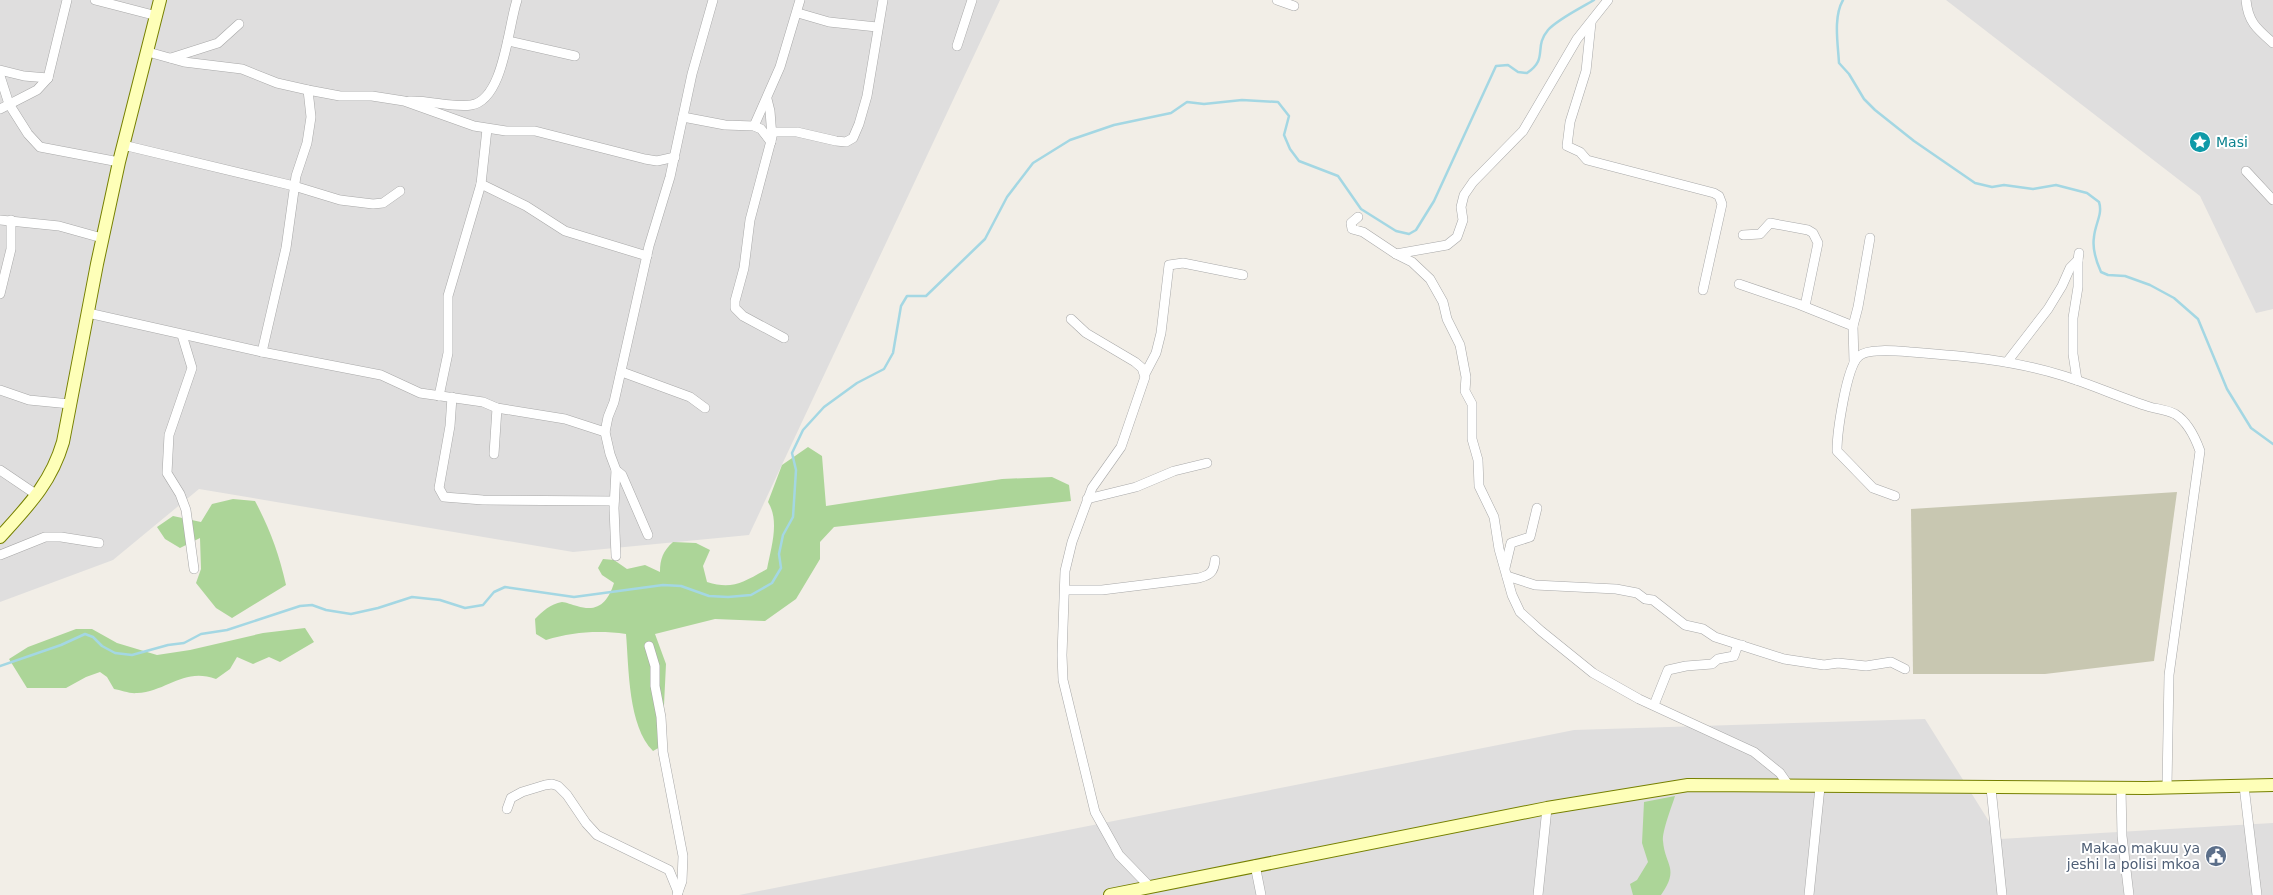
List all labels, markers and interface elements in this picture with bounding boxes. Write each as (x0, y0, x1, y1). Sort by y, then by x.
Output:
place icon: Masi (2188, 130, 2212, 154)
place label: Masi (2216, 134, 2248, 150)
place label: Makao makuu ya jeshi la polisi mkoa (2066, 840, 2200, 872)
public building icon: Makao makuu ya jeshi la polisi mkoa (2204, 844, 2228, 868)

